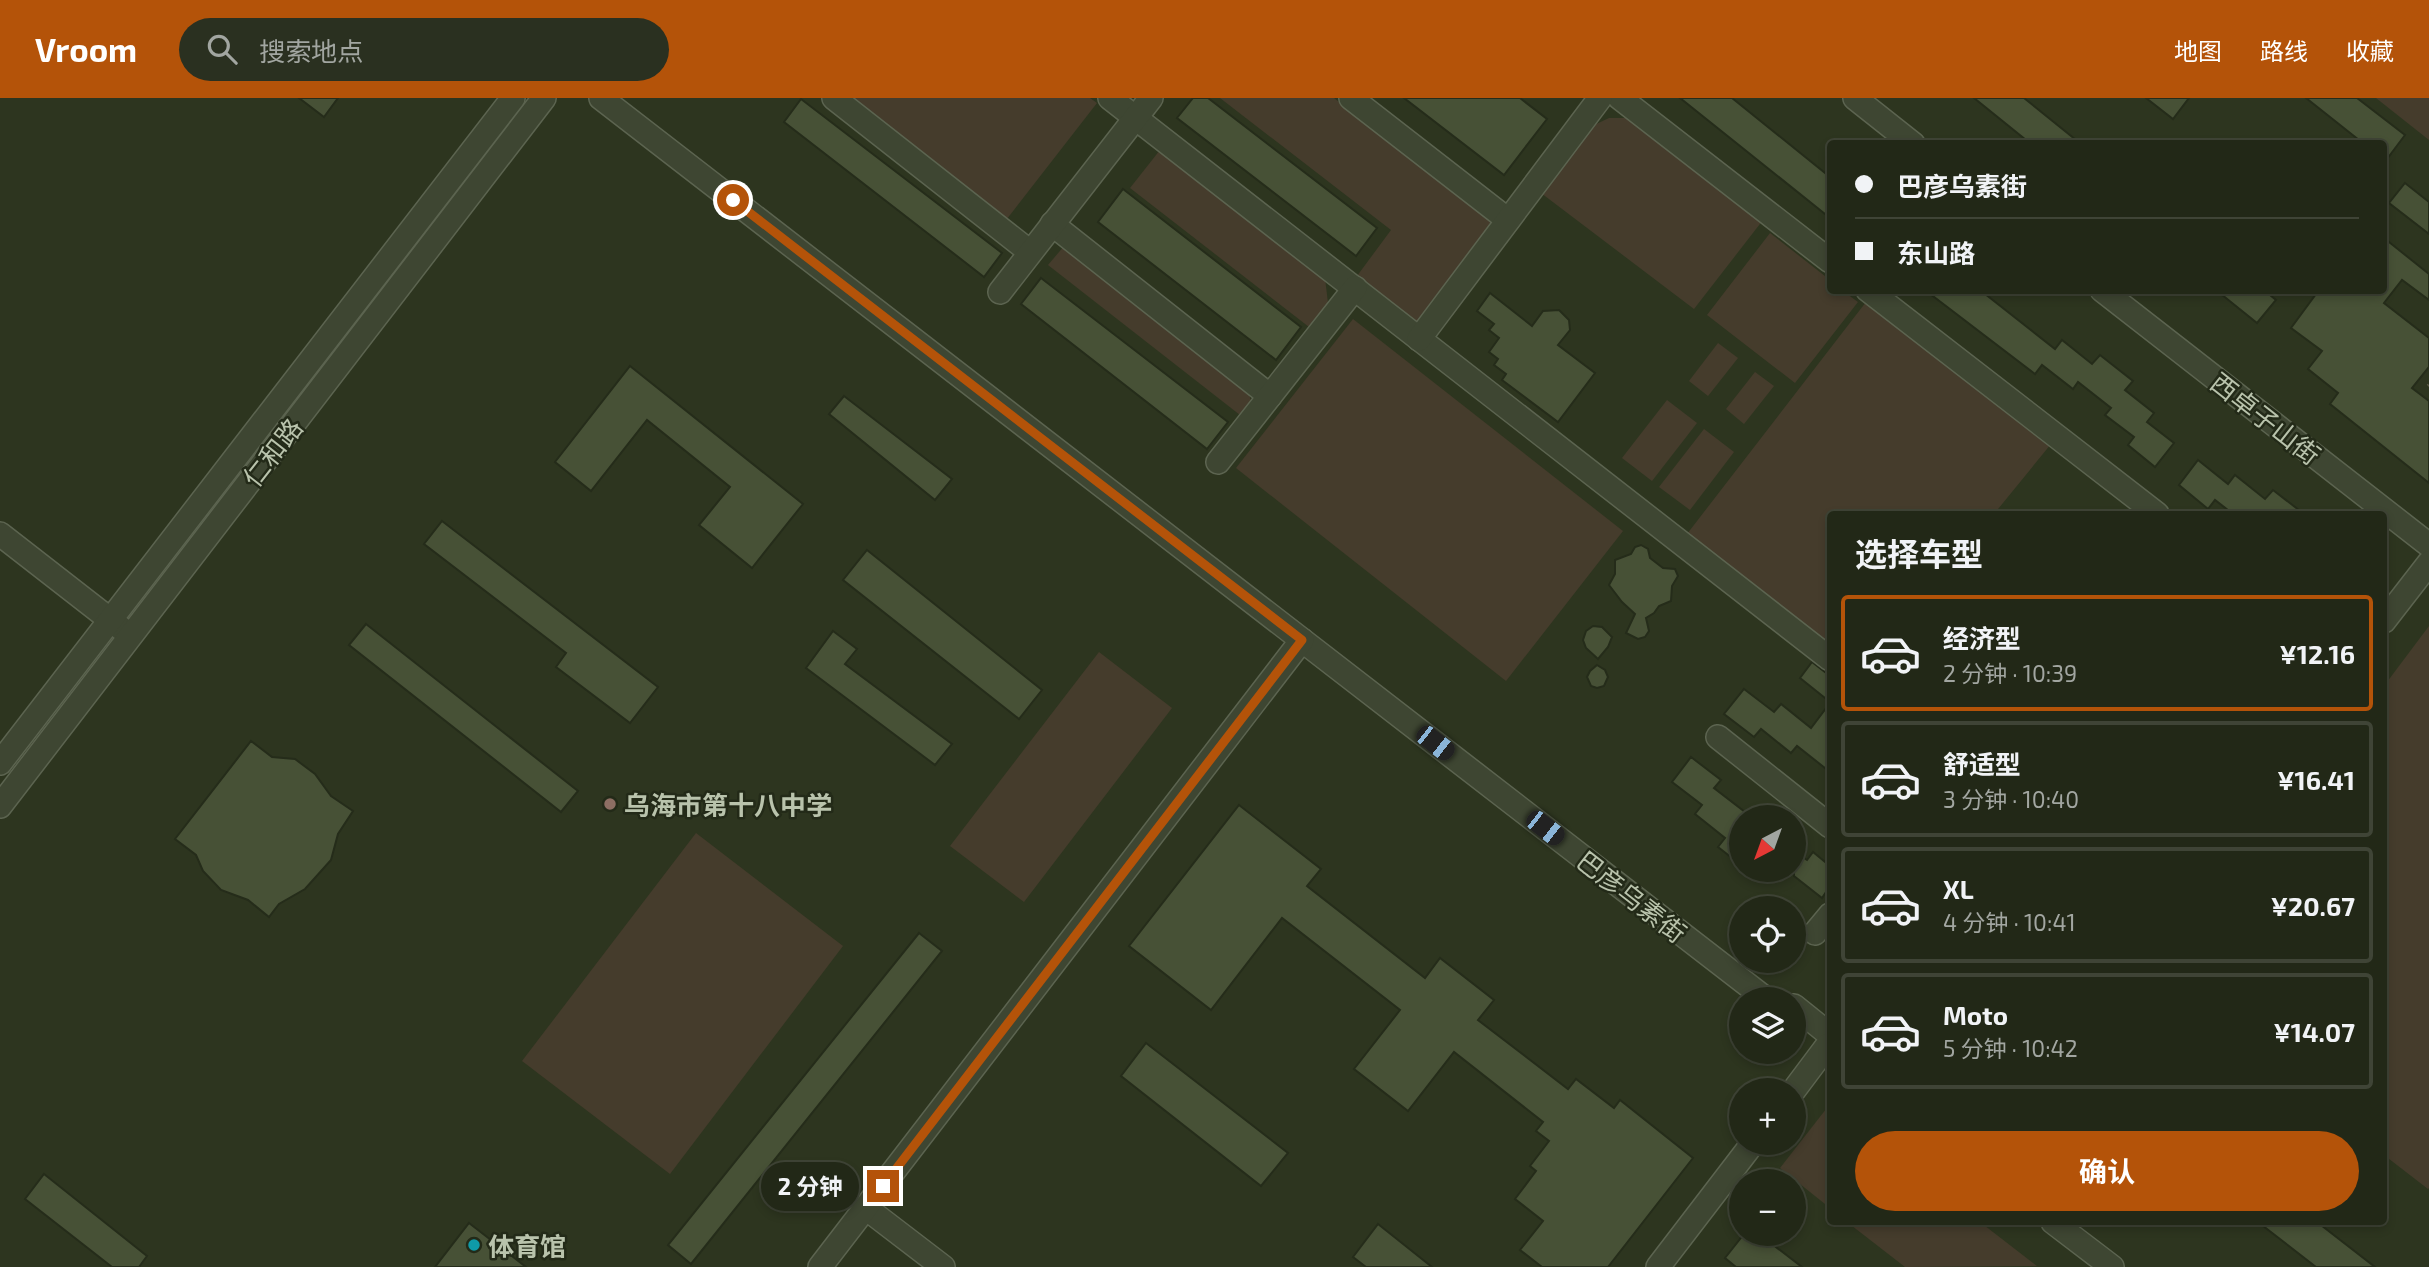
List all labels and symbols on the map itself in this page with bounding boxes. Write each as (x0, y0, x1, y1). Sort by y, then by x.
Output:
route start (717, 184, 749, 216)
street label: 西卓子山街 (2205, 366, 2327, 470)
street label: 仁和路 (236, 412, 308, 492)
car (1412, 722, 1459, 764)
place label: 乌海市第十八中学 (624, 789, 832, 820)
marker: 乌海市第十八中学 (602, 796, 618, 812)
north arrow (1729, 805, 1806, 882)
car (1522, 807, 1569, 849)
street label: 巴彦乌素街 (1571, 844, 1693, 948)
callout: 2 分钟 (760, 1162, 858, 1210)
route end (867, 1170, 899, 1202)
place label: 体育馆 (488, 1230, 566, 1261)
marker: 体育馆 (466, 1237, 482, 1253)

